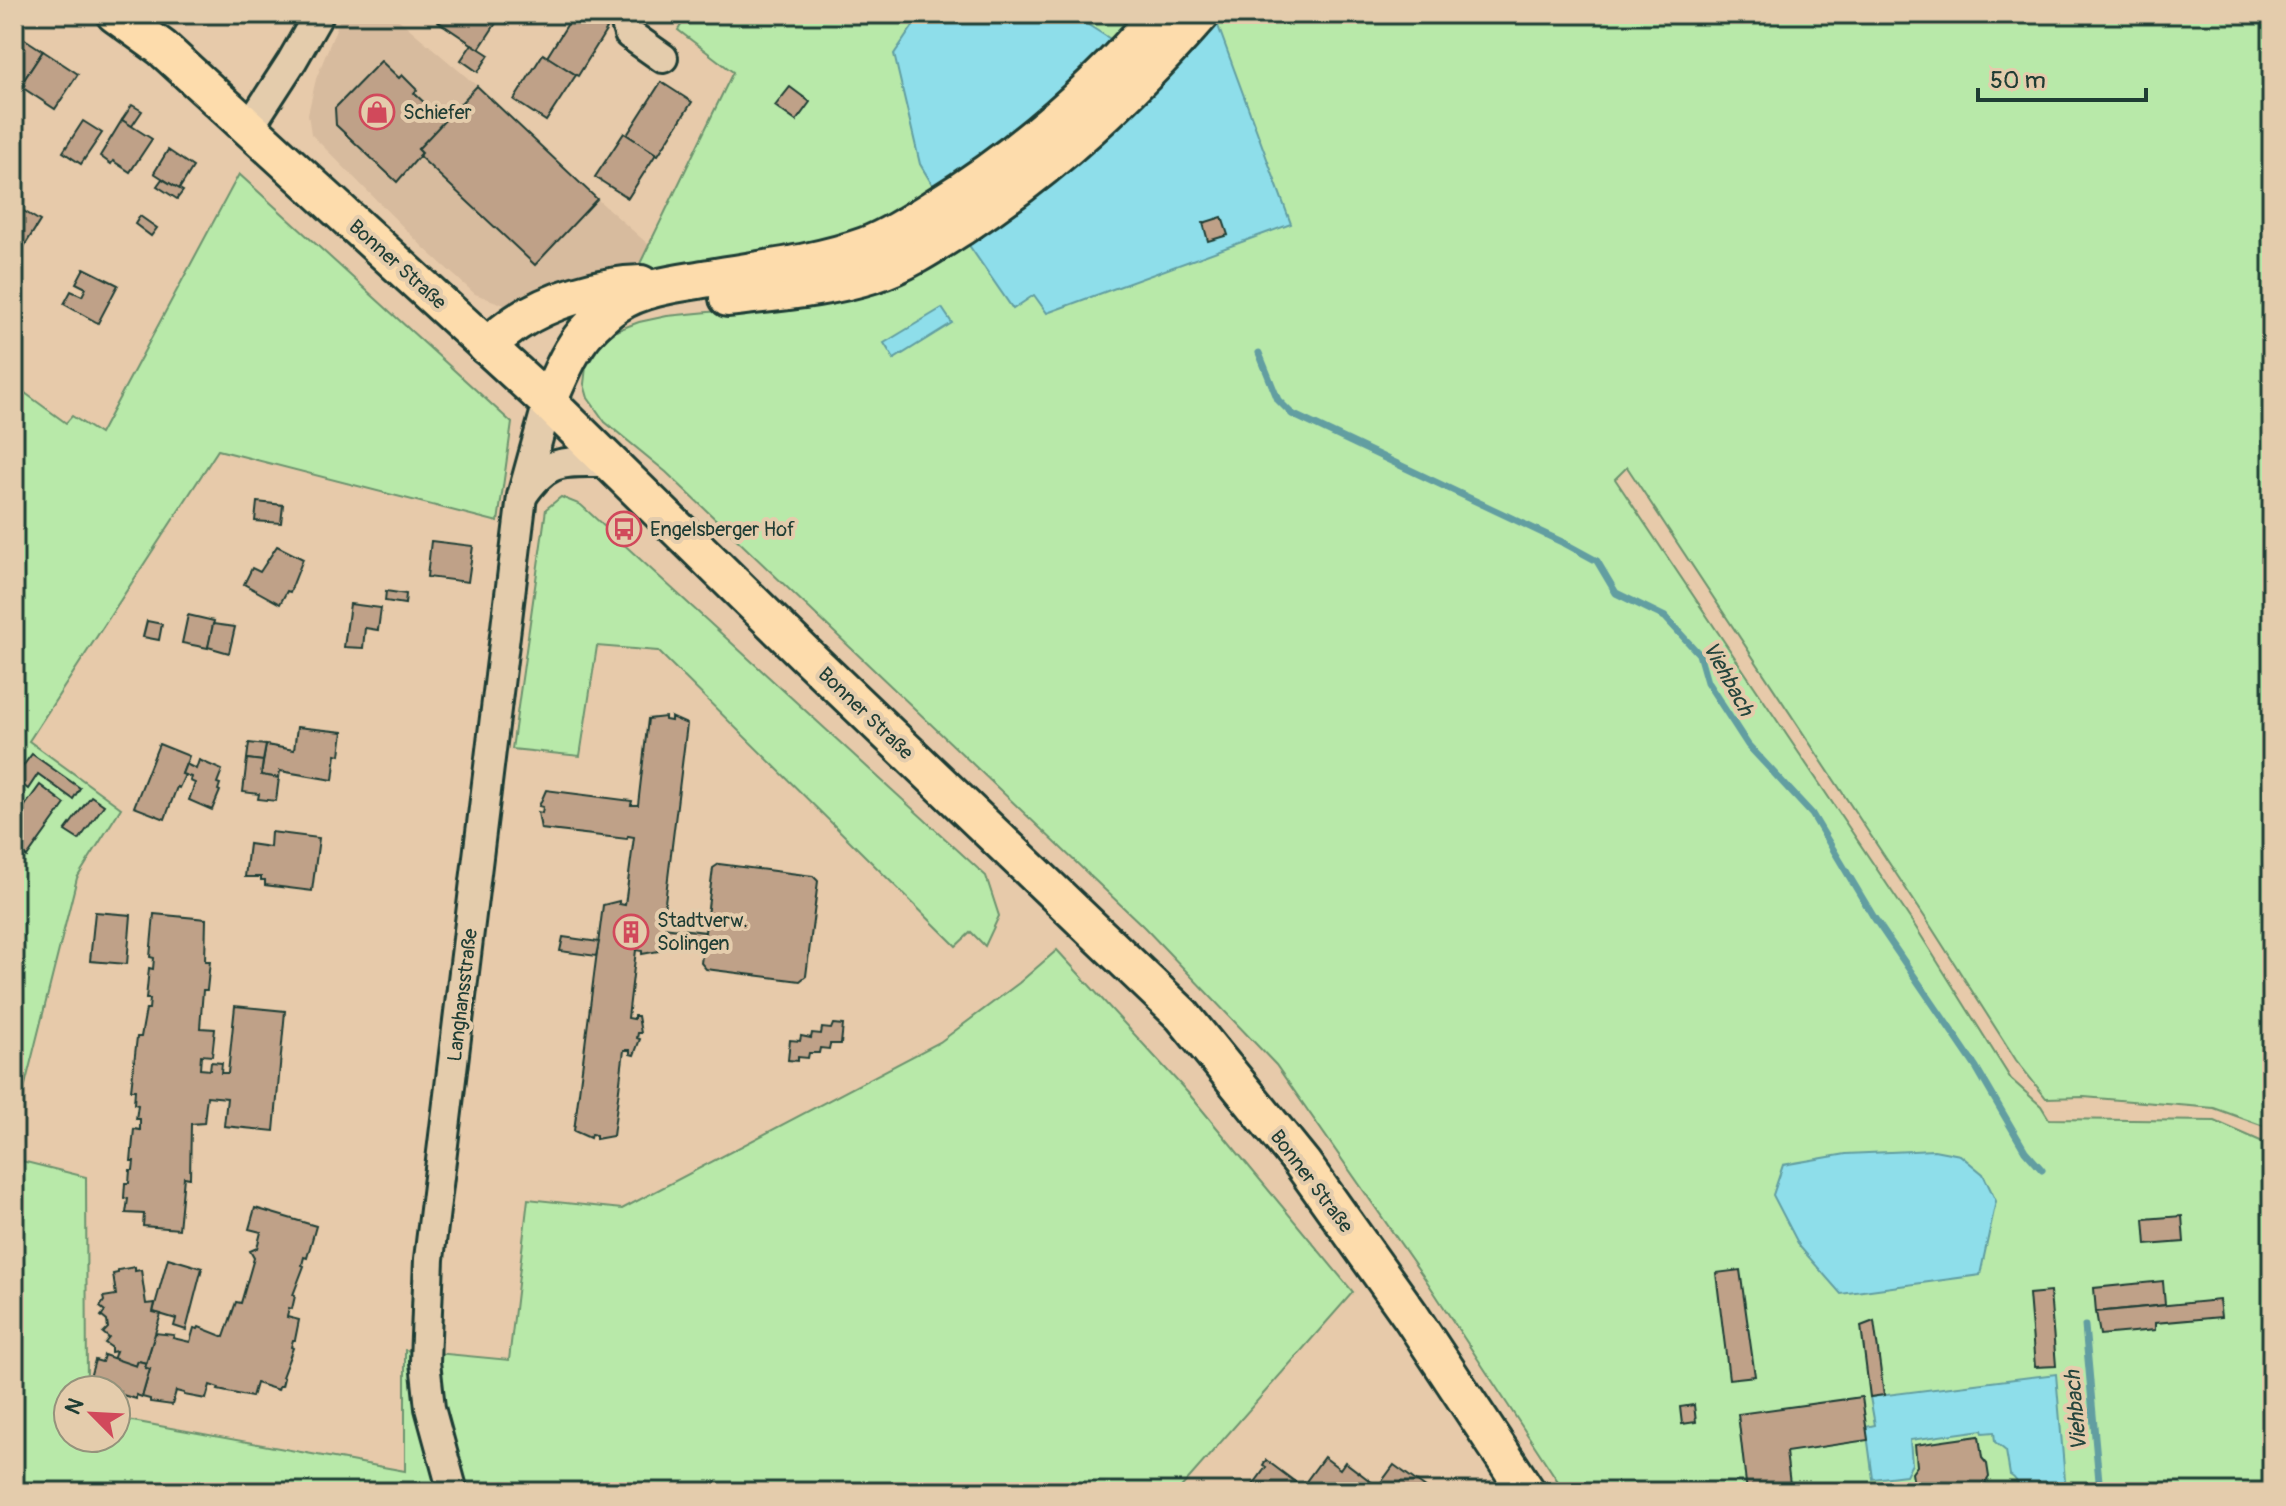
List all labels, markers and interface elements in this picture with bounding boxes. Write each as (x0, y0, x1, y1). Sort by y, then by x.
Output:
scale bar (1978, 52, 2146, 102)
text: 50 m (1990, 66, 2046, 95)
shop icon: Schiefer (358, 93, 396, 131)
place label: Schiefer (403, 100, 472, 125)
street label: Bonner Straße (344, 214, 452, 315)
bus stop icon: Engelsberger Hof (605, 510, 643, 548)
place label: Engelsberger Hof (650, 517, 795, 542)
water label: Viehbach (1696, 636, 1761, 722)
street label: Bonner Straße (813, 662, 919, 765)
place label: Stadtverw. Solingen (657, 908, 748, 956)
building icon: Stadtverw. Solingen (612, 913, 650, 951)
street label: Langhansstraße (442, 927, 483, 1063)
street label: Bonner Straße (1265, 1125, 1359, 1238)
water label: Viehbach (2058, 1368, 2093, 1452)
north arrow (52, 1374, 132, 1454)
text: N (59, 1394, 91, 1419)

